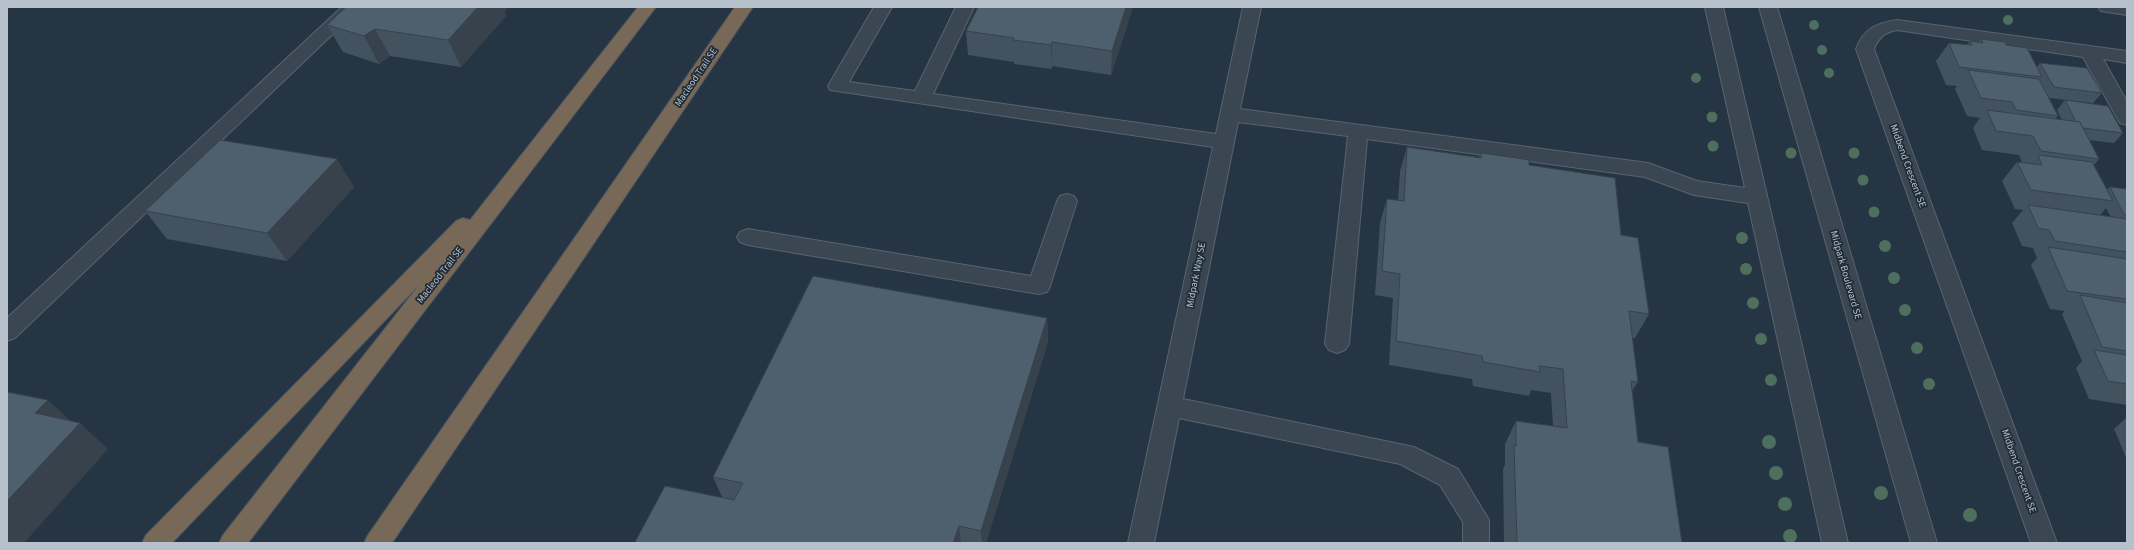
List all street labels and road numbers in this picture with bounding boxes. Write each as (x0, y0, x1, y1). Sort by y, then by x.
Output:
street label: Macleod Trail SE (671, 45, 721, 109)
street label: Midbend Crescent SE (1886, 122, 1930, 210)
street label: Midpark Boulevard SE (1827, 229, 1865, 321)
street label: Midpark Way SE (1183, 241, 1209, 309)
street label: Macleod Trail SE (414, 244, 466, 306)
street label: Midbend Crescent SE (1998, 427, 2040, 515)

